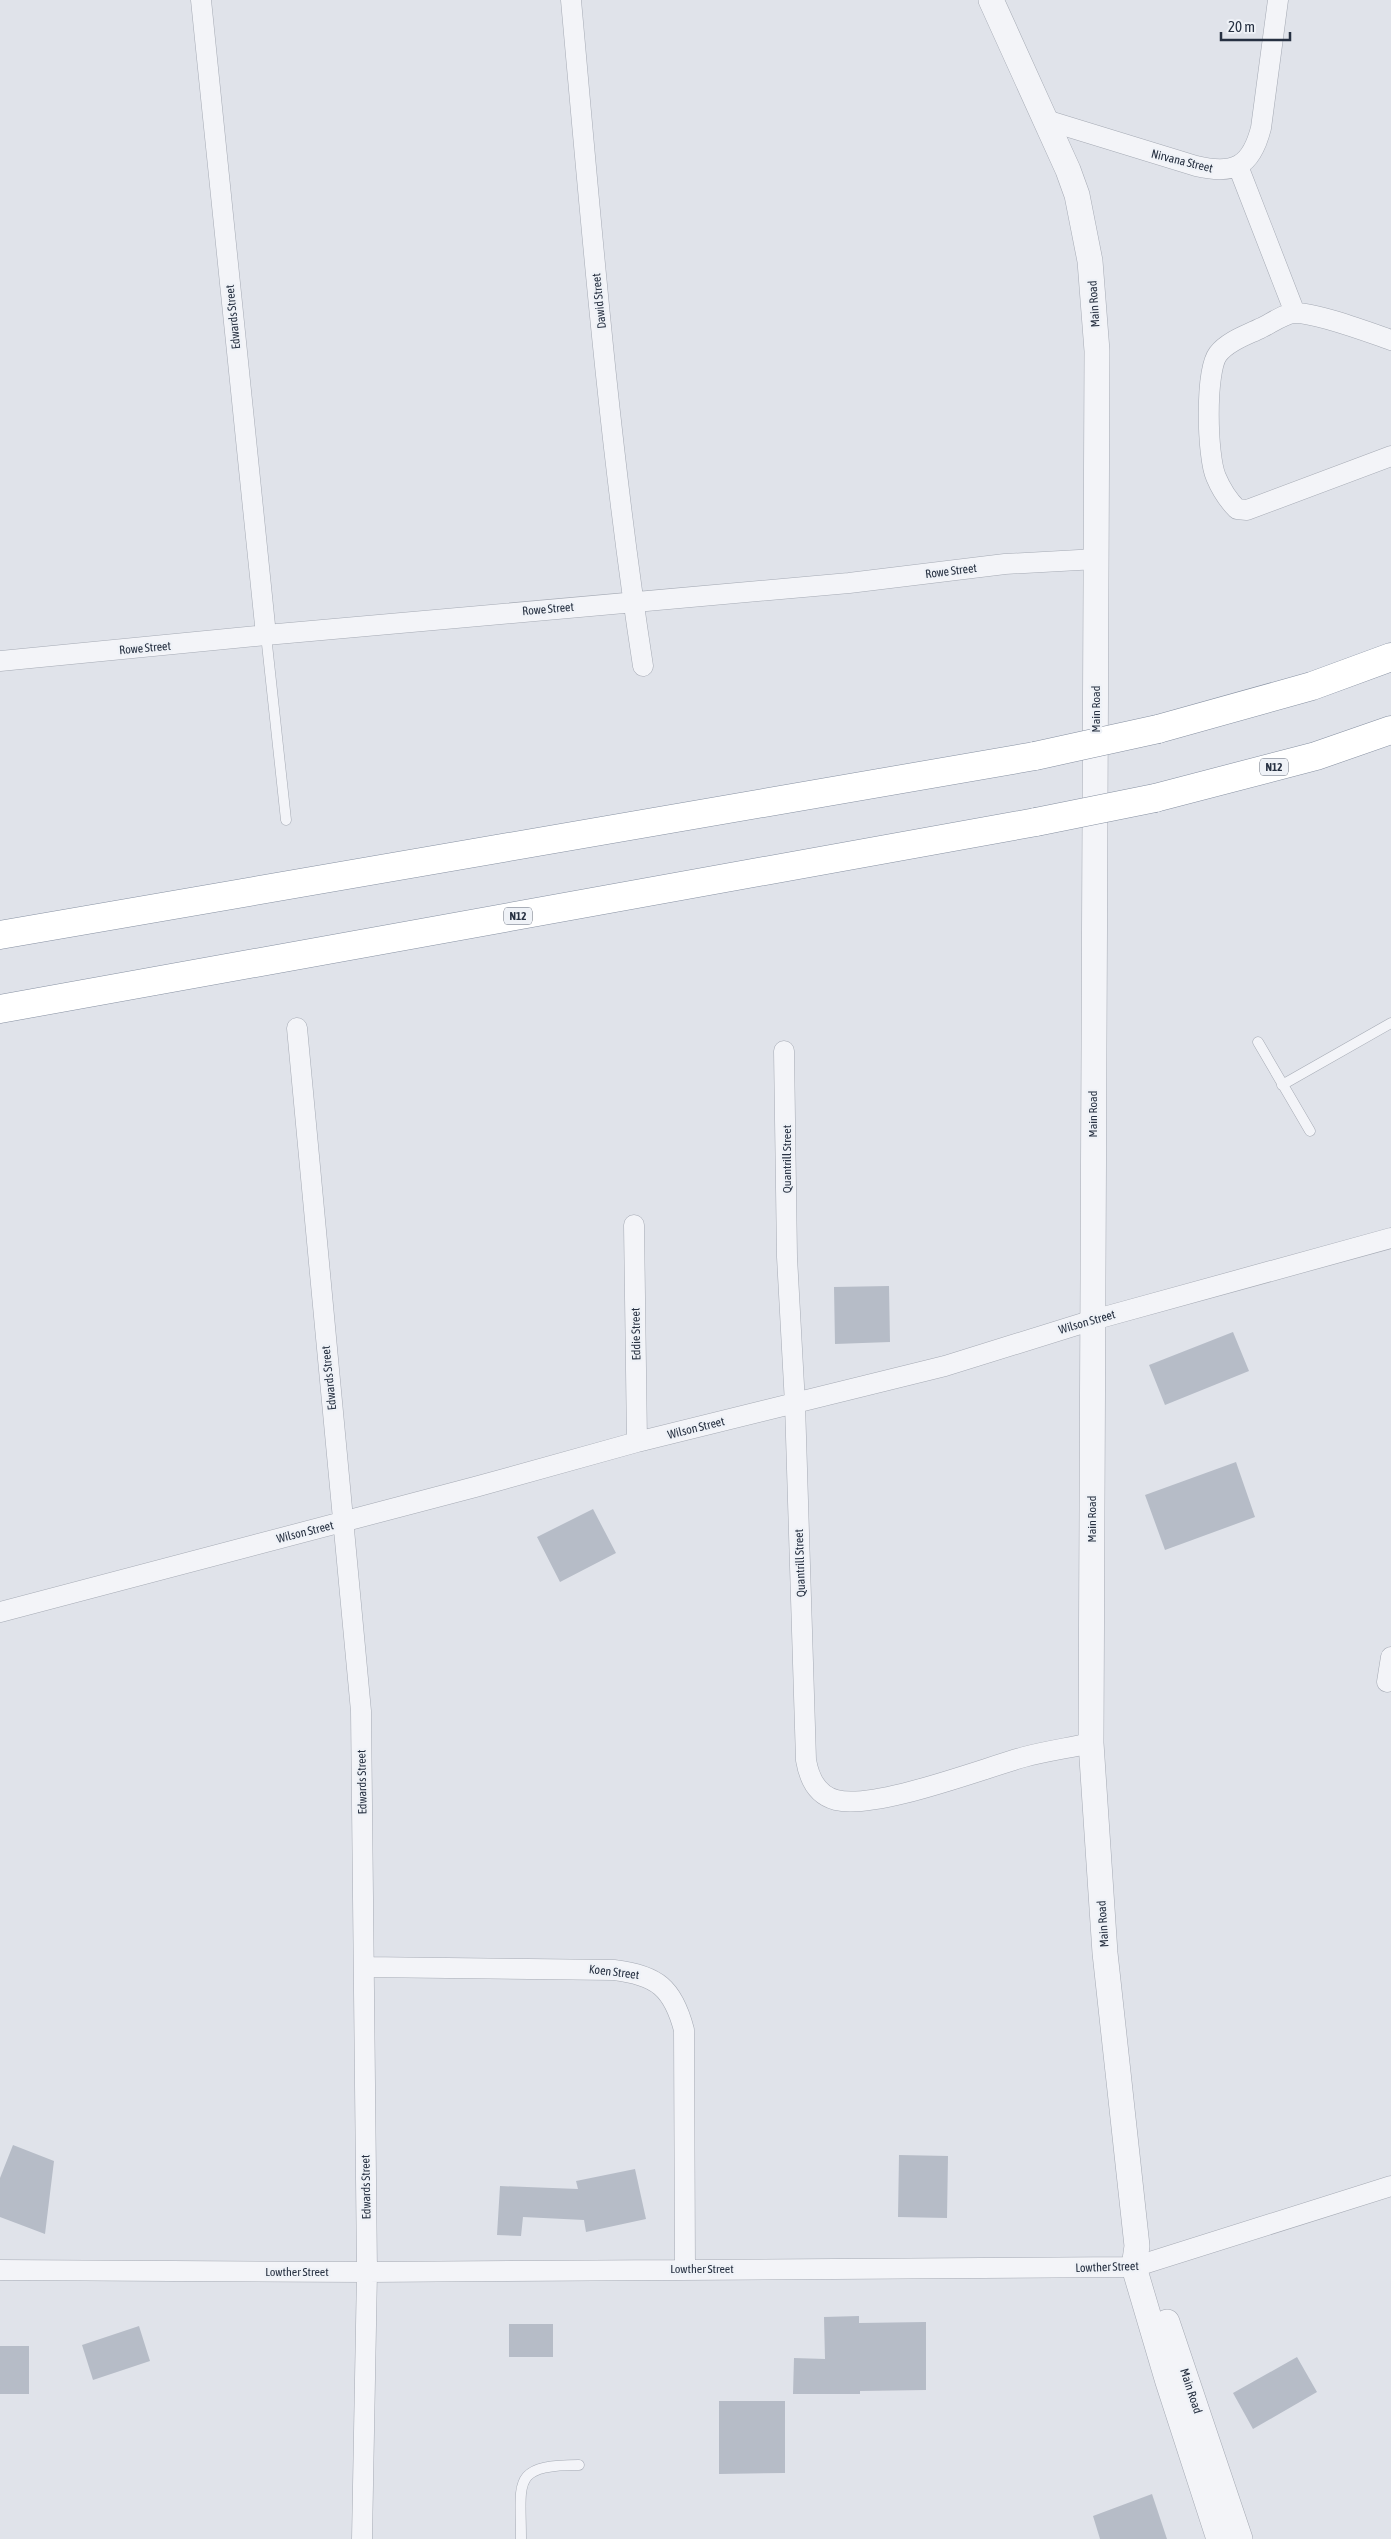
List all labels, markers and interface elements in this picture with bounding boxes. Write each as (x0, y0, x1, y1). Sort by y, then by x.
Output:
scale bar (1221, 10, 1290, 42)
text: 20 m (1228, 18, 1255, 35)
street label: Nirvana Street (1150, 147, 1215, 176)
street label: Dawid Street (589, 272, 609, 330)
street label: Main Road (1085, 280, 1103, 328)
street label: Edwards Street (223, 283, 243, 350)
street label: Rowe Street (924, 561, 978, 581)
street label: Rowe Street (521, 600, 575, 618)
street label: Rowe Street (118, 639, 172, 657)
street label: Main Road (1089, 686, 1103, 732)
road number: N12 (1260, 759, 1288, 776)
road number: N12 (504, 908, 532, 924)
street label: Main Road (1086, 1091, 1100, 1137)
street label: Quantrill Street (780, 1124, 794, 1193)
street label: Eddie Street (629, 1307, 643, 1360)
street label: Wilson Street (1057, 1307, 1117, 1337)
street label: Edwards Street (319, 1344, 339, 1411)
street label: Wilson Street (666, 1414, 727, 1442)
street label: Main Road (1085, 1496, 1099, 1542)
street label: Wilson Street (275, 1518, 336, 1546)
street label: Quantrill Street (792, 1528, 808, 1597)
street label: Edwards Street (354, 1749, 370, 1815)
street label: Main Road (1094, 1900, 1112, 1948)
street label: Koen Street (588, 1962, 640, 1982)
street label: Edwards Street (358, 2154, 374, 2220)
street label: Lowther Street (1075, 2259, 1140, 2275)
street label: Lowther Street (670, 2262, 734, 2276)
street label: Lowther Street (265, 2265, 329, 2279)
street label: Main Road (1177, 2367, 1205, 2415)

